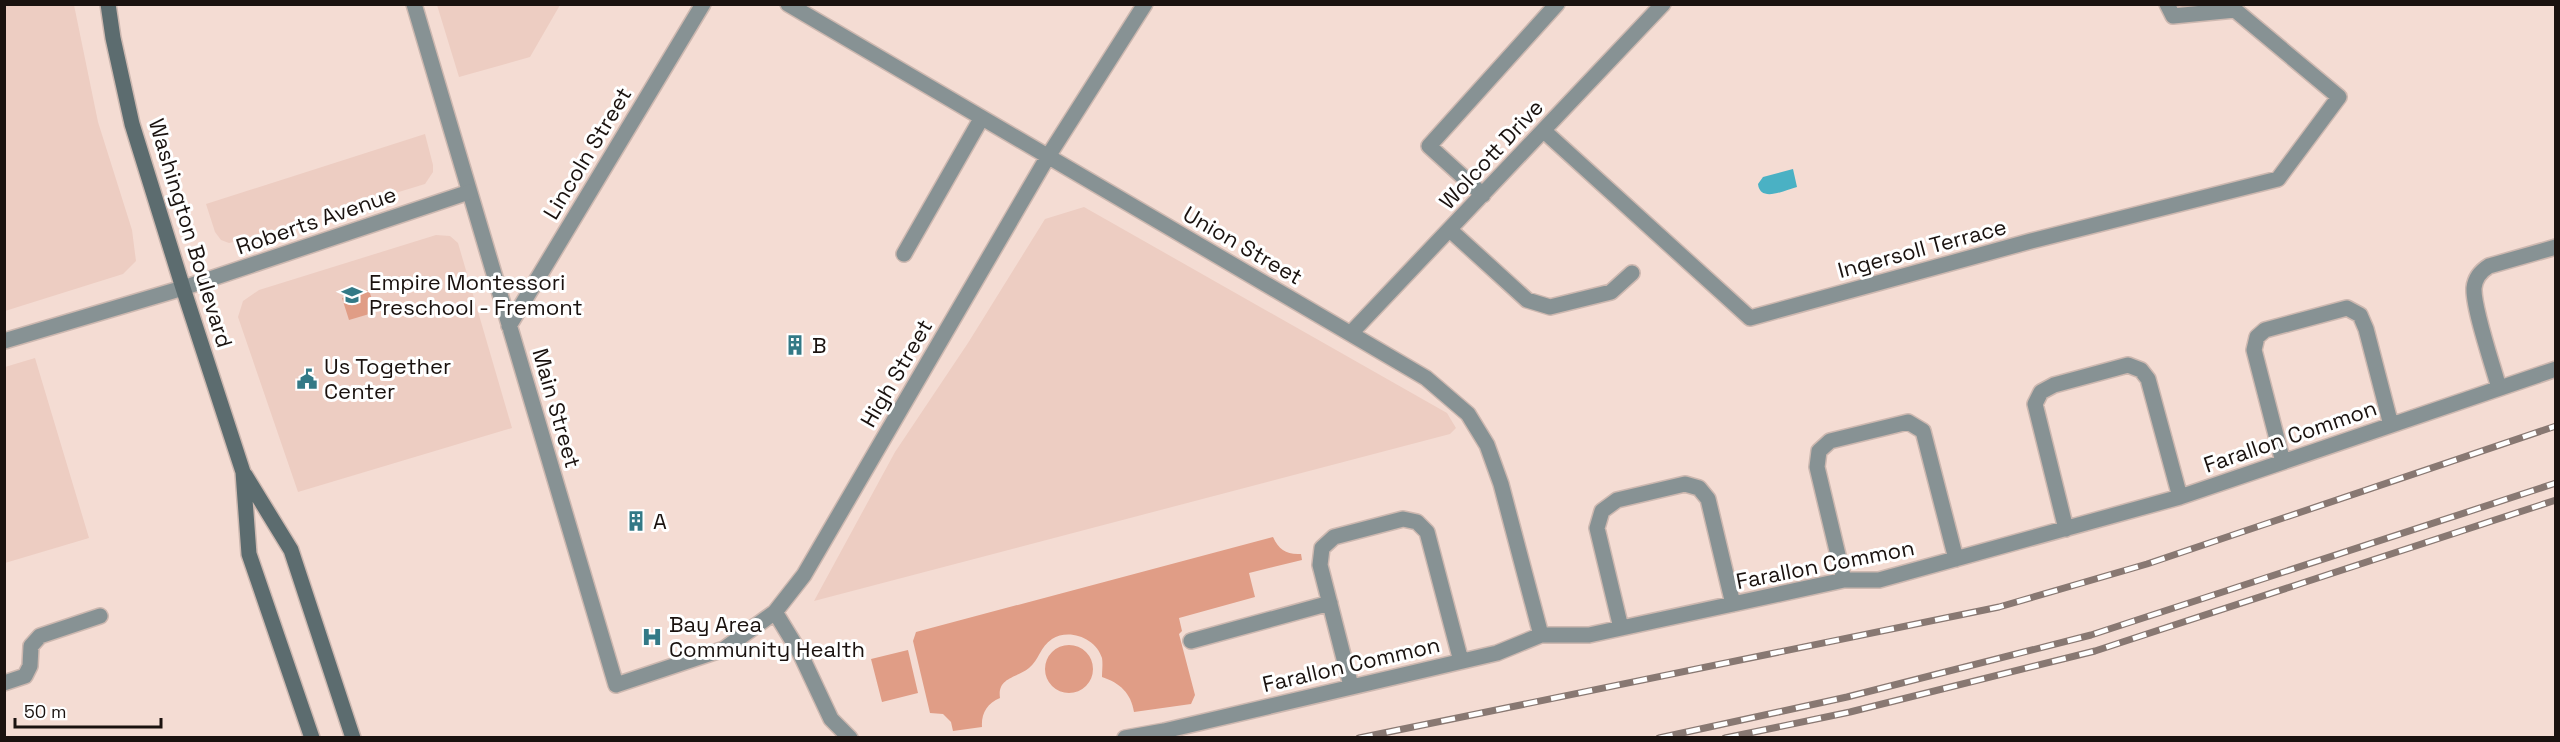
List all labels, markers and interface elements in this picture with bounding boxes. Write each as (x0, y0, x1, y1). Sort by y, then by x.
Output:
street label: Lincoln Street (537, 82, 637, 224)
street label: Wolcott Drive (1433, 93, 1549, 215)
street label: Washington Boulevard (143, 115, 239, 351)
street label: Roberts Avenue (232, 179, 400, 261)
street label: Union Street (1178, 200, 1308, 290)
street label: Ingersoll Terrace (1835, 212, 2009, 284)
place label: Empire Montessori Preschool - Fremont (369, 268, 583, 321)
school or university icon: Empire Montessori Preschool - Fremont (340, 283, 364, 307)
street label: High Street (854, 314, 938, 432)
place label: B (812, 331, 827, 359)
building icon: B (783, 333, 807, 357)
street label: Main Street (527, 345, 587, 471)
place label: Us Together Center (324, 352, 451, 405)
public building icon: Us Together Center (295, 367, 319, 391)
street label: Farallon Common (2200, 393, 2380, 479)
place label: A (653, 507, 667, 535)
building icon: A (624, 509, 648, 533)
street label: Farallon Common (1733, 533, 1917, 595)
place label: Bay Area Community Health (669, 610, 865, 663)
hospital icon: Bay Area Community Health (640, 625, 664, 649)
street label: Farallon Common (1260, 630, 1442, 698)
scale bar (15, 691, 160, 729)
text: 50 m (24, 700, 66, 723)

